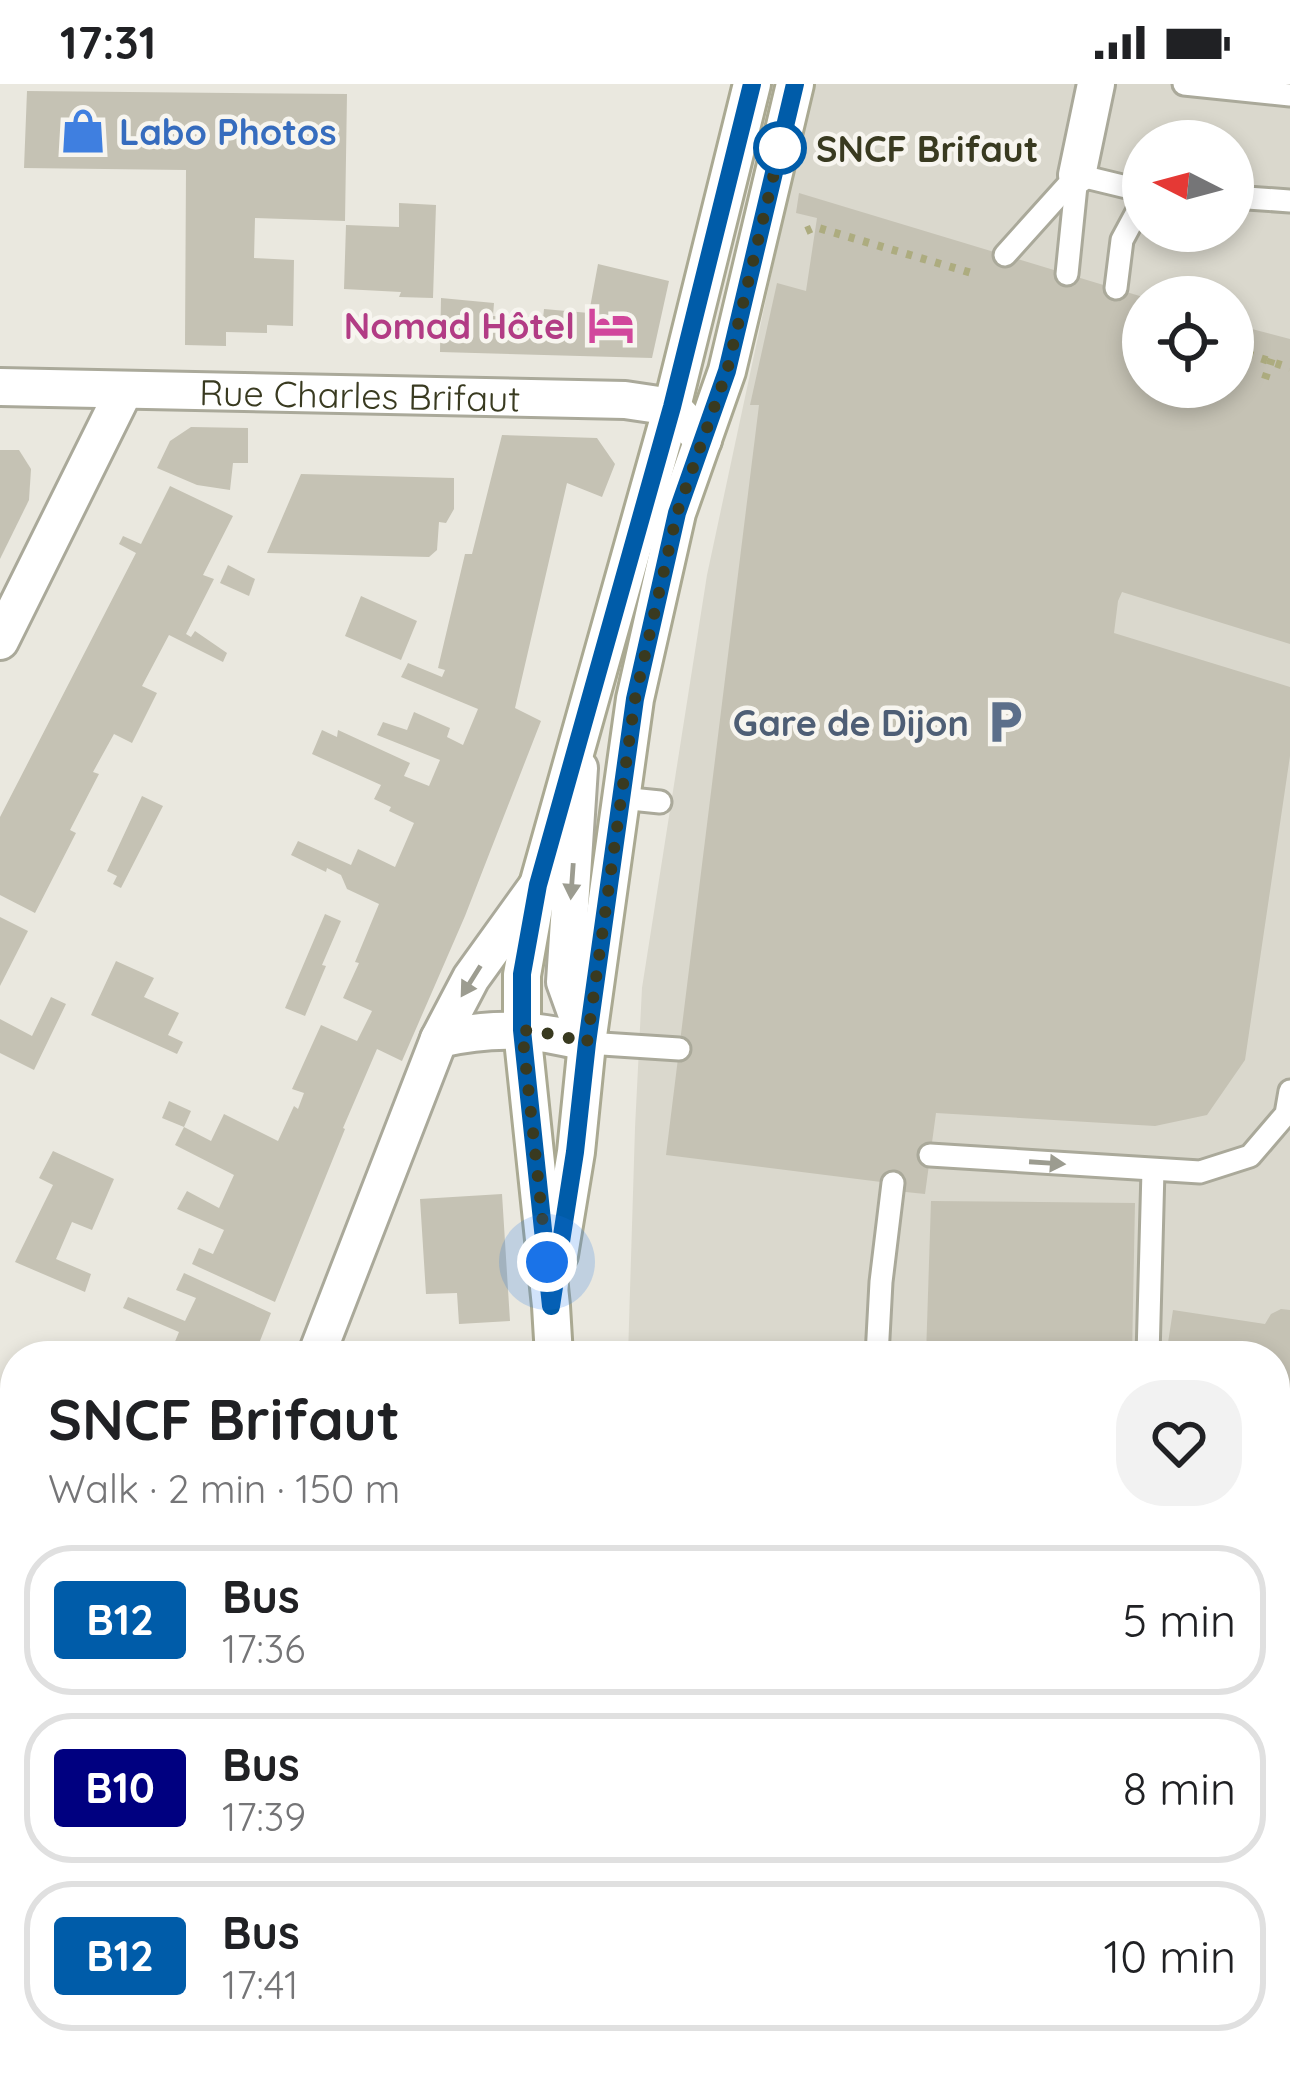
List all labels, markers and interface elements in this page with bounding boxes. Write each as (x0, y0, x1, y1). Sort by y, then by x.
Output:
text: 17:31 (60, 14, 156, 70)
shop icon: Labo Photos (58, 106, 108, 156)
place label: Labo Photos (119, 109, 337, 154)
north arrow (1122, 120, 1254, 252)
map controls (1122, 120, 1254, 408)
marker: SNCF Brifaut (755, 123, 805, 173)
place label: SNCF Brifaut (816, 126, 1038, 171)
button: locate (1122, 276, 1254, 408)
hotel icon: Nomad Hôtel (586, 300, 636, 350)
place label: Nomad Hôtel (344, 303, 575, 348)
street label: Rue Charles Brifaut (199, 369, 521, 420)
parking icon: Gare de Dijon (980, 697, 1030, 747)
place label: Gare de Dijon (733, 700, 969, 745)
one-way arrow (562, 863, 581, 901)
one-way arrow (461, 964, 482, 998)
one-way arrow (1029, 1154, 1067, 1173)
your location (517, 1232, 577, 1292)
button: heart (1116, 1380, 1242, 1506)
text: SNCF Brifaut (48, 1383, 400, 1454)
text: Walk · 2 min · 150 m (48, 1464, 400, 1513)
text: Bus (222, 1568, 300, 1624)
text: 5 min (1123, 1592, 1236, 1648)
text: B12 (86, 1593, 154, 1646)
text: 17:36 (222, 1624, 305, 1673)
text: Bus (222, 1736, 300, 1792)
text: 8 min (1123, 1760, 1236, 1816)
text: B10 (85, 1761, 155, 1814)
text: 17:39 (222, 1792, 306, 1841)
text: Bus (222, 1904, 300, 1960)
text: 10 min (1104, 1928, 1236, 1984)
text: B12 (86, 1929, 154, 1982)
text: 17:41 (222, 1960, 298, 2009)

